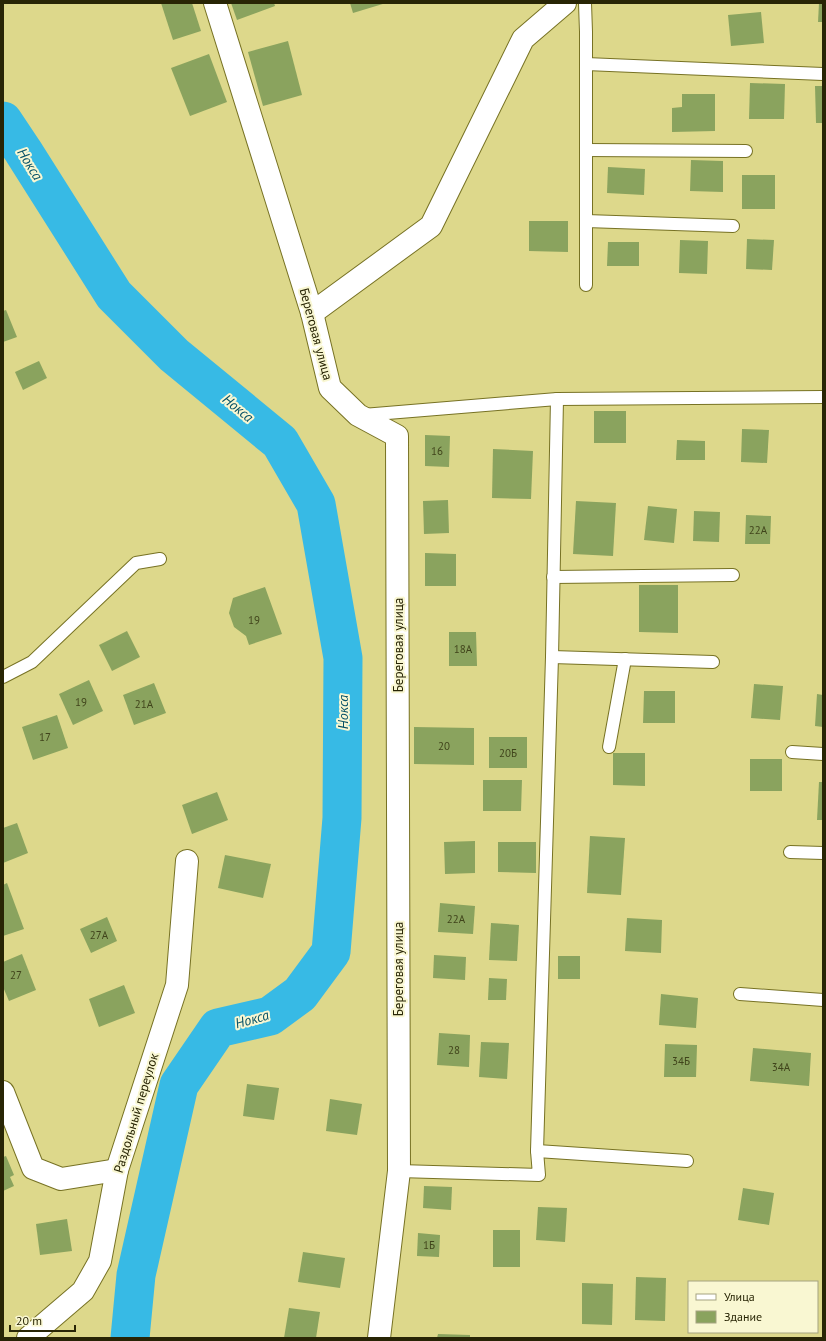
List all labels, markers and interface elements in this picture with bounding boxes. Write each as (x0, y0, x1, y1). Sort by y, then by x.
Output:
water label: Нокса (13, 145, 47, 183)
street label: Береговая улица (296, 286, 336, 382)
water label: Нокса (219, 390, 257, 426)
house number: 16 (431, 444, 443, 458)
house number: 22А (749, 523, 768, 537)
street label: Береговая улица (390, 598, 407, 692)
house number: 19 (248, 613, 260, 627)
house number: 18А (454, 642, 473, 656)
house number: 19 (75, 695, 87, 709)
water label: Нокса (334, 695, 352, 729)
house number: 21А (135, 697, 154, 711)
house number: 17 (39, 730, 51, 744)
house number: 20 (438, 739, 450, 753)
house number: 20Б (499, 746, 517, 760)
house number: 22А (447, 912, 466, 926)
street label: Береговая улица (390, 922, 407, 1016)
house number: 27А (90, 928, 109, 942)
house number: 27 (10, 968, 22, 982)
water label: Нокса (233, 1006, 271, 1032)
house number: 28 (448, 1043, 460, 1057)
street label: Раздольный переулок (110, 1050, 163, 1175)
house number: 34Б (672, 1054, 690, 1068)
house number: 34А (772, 1060, 791, 1074)
house number: 1Б (423, 1238, 435, 1252)
legend (688, 1281, 818, 1333)
text: Улица (724, 1289, 755, 1304)
scale bar (10, 1307, 75, 1333)
text: Здание (724, 1309, 762, 1324)
text: 20 m (16, 1313, 42, 1328)

